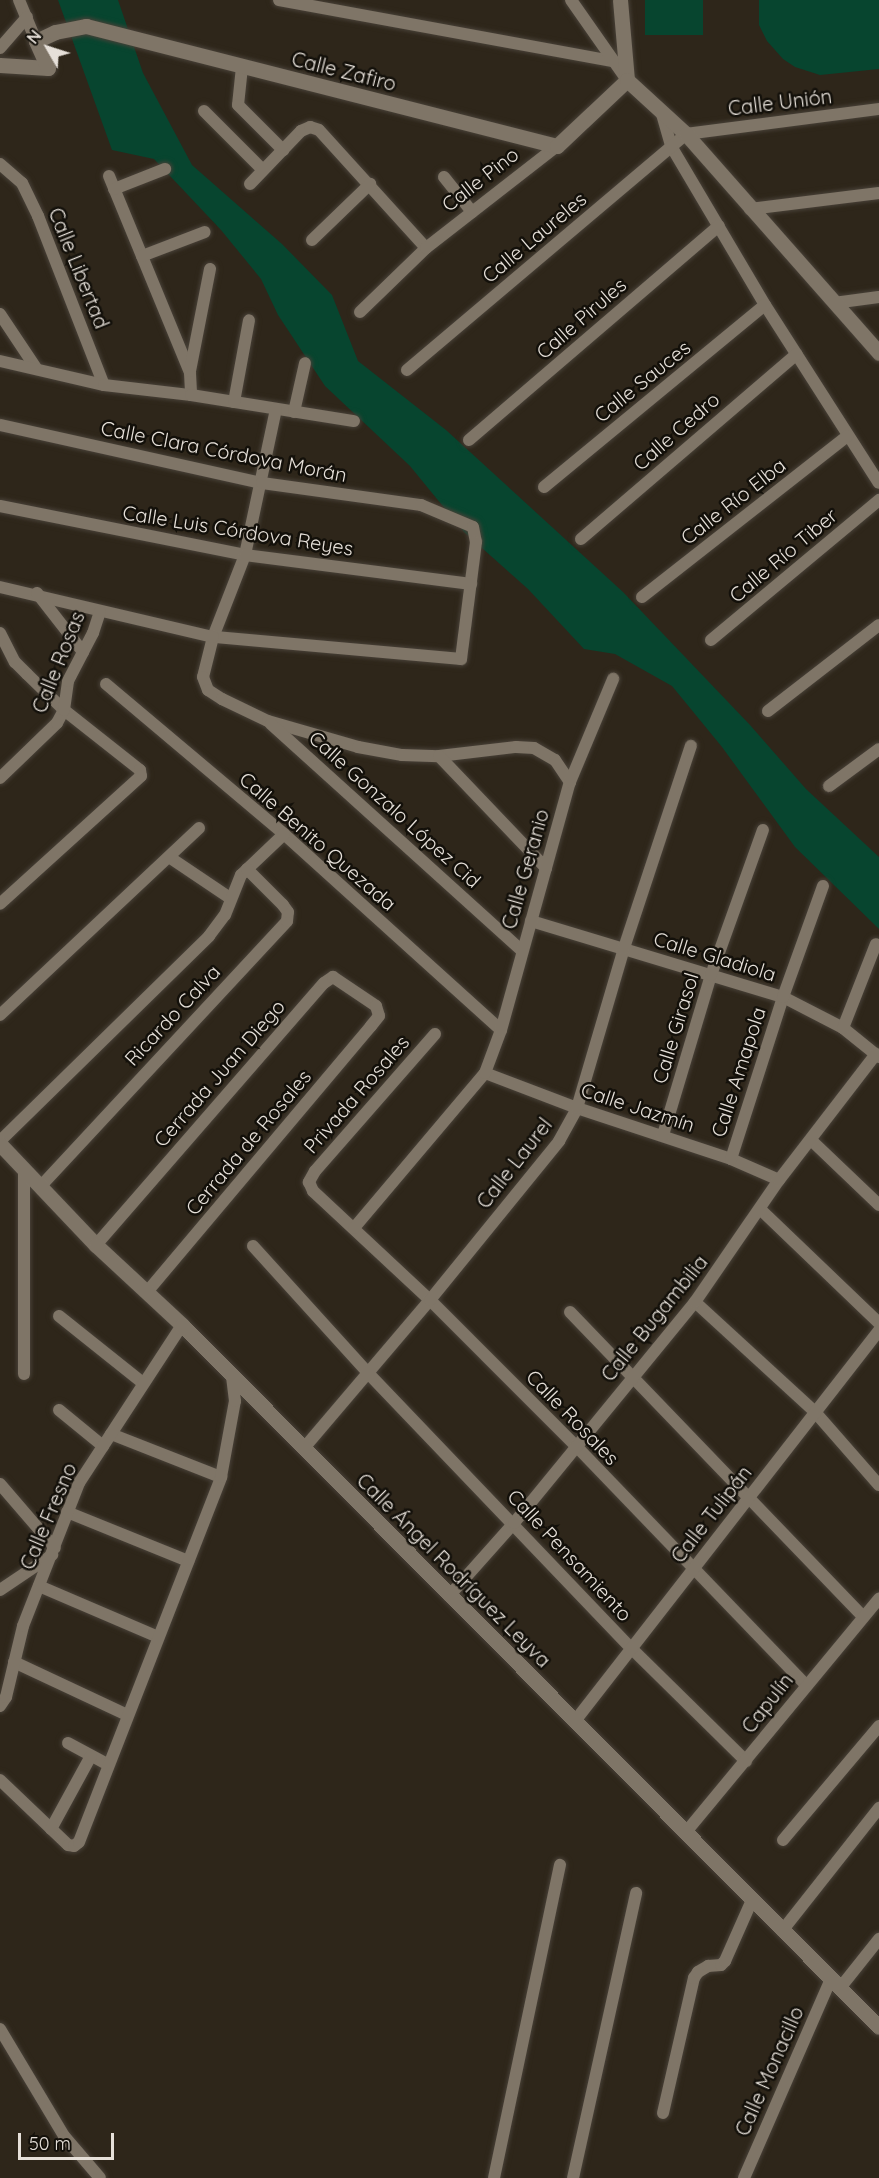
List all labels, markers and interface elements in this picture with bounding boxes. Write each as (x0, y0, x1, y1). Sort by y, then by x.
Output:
north arrow (18, 18, 78, 78)
text: N (23, 26, 45, 48)
street label: Calle Zafiro (289, 46, 399, 96)
street label: Calle Unión (727, 84, 833, 120)
street label: Calle Pino (437, 142, 523, 216)
street label: Calle Laureles (477, 187, 591, 287)
street label: Calle Libertad (44, 204, 114, 332)
street label: Calle Pirules (531, 272, 631, 364)
street label: Calle Sauces (589, 335, 695, 427)
street label: Calle Cedro (628, 387, 724, 475)
street label: Calle Clara Córdova Morán (99, 415, 349, 487)
street label: Calle Río Elba (676, 453, 790, 549)
street label: Calle Luis Córdova Reyes (121, 500, 355, 560)
street label: Calle Río Tiber (724, 503, 842, 607)
street label: Calle Rosas (27, 608, 89, 716)
street label: Calle Gonzalo López Cid (304, 726, 486, 892)
street label: Calle Benito Quezada (235, 767, 401, 915)
street label: Calle Geranio (496, 806, 554, 932)
street label: Calle Gladiola (651, 926, 779, 986)
street label: Ricardo Calva (119, 960, 225, 1070)
street label: Calle Girasol (647, 970, 703, 1086)
street label: Cerrada Juan Diego (148, 994, 290, 1152)
street label: Calle Amapola (706, 1004, 770, 1140)
street label: Privada Rosales (298, 1030, 414, 1158)
street label: Cerrada de Rosales (180, 1064, 316, 1220)
street label: Calle Jazmín (578, 1077, 698, 1137)
street label: Calle Laurel (471, 1113, 557, 1213)
street label: Calle Bugambilia (596, 1250, 712, 1386)
street label: Calle Rosales (522, 1364, 624, 1470)
street label: Calle Fresno (15, 1459, 81, 1573)
street label: Calle Tulipán (666, 1461, 756, 1567)
street label: Calle Ángel Rodríguez Leyva (352, 1468, 556, 1672)
street label: Calle Pensamiento (503, 1484, 637, 1626)
street label: Capulín (736, 1668, 798, 1738)
street label: Calle Monacillo (730, 2003, 808, 2139)
scale bar (21, 2121, 117, 2159)
text: 50 m (29, 2132, 71, 2155)

